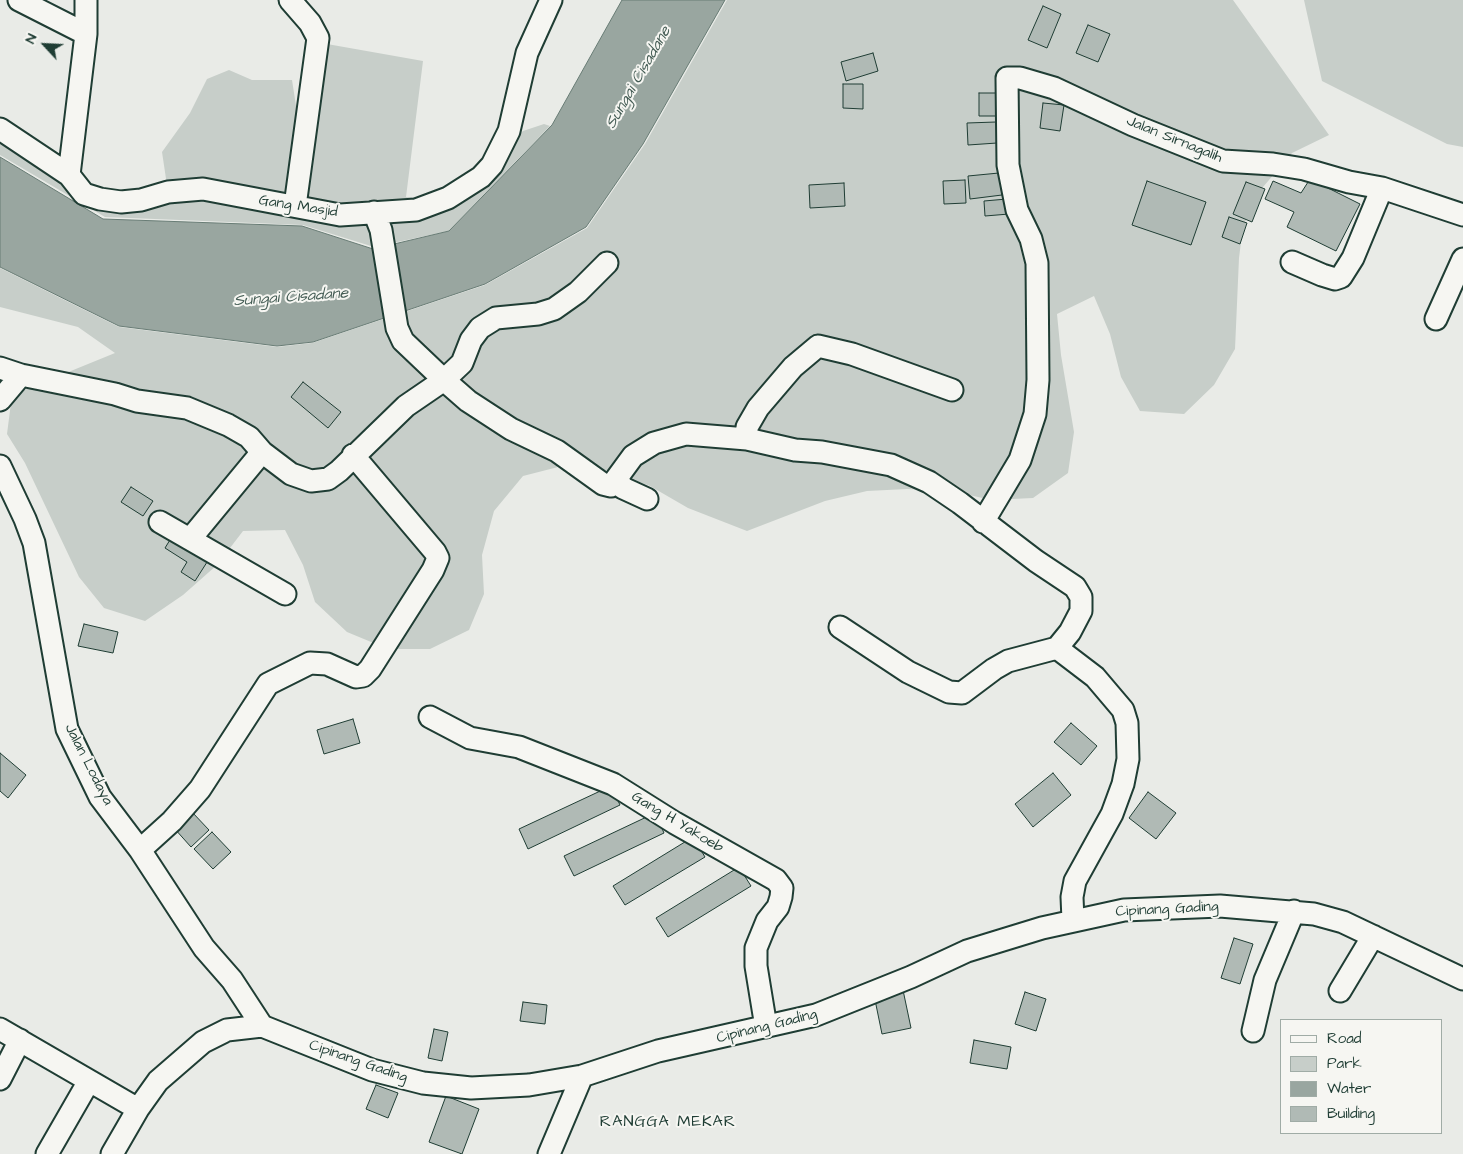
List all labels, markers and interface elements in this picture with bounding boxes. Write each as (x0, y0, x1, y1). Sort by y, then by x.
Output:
north arrow (20, 20, 70, 70)
water label: Sungai Cisadane (602, 24, 676, 132)
text: N (20, 30, 42, 47)
street label: Jalan Sirnagalih (1123, 113, 1225, 167)
street label: Gang Masjid (257, 192, 339, 222)
water label: Sungai Cisadane (233, 284, 349, 312)
street label: Jalan Lodaya (60, 721, 116, 809)
street label: Gang H Yakoeb (628, 788, 726, 858)
street label: Cipinang Gading (1115, 898, 1219, 922)
street label: Cipinang Gading (715, 1006, 819, 1048)
legend (1280, 1019, 1443, 1134)
text: Road (1327, 1028, 1361, 1049)
street label: Cipinang Gading (306, 1037, 410, 1087)
text: Park (1327, 1053, 1362, 1074)
text: Water (1327, 1078, 1371, 1099)
text: Building (1327, 1103, 1375, 1124)
district label: RANGGA MEKAR (598, 1113, 738, 1133)

